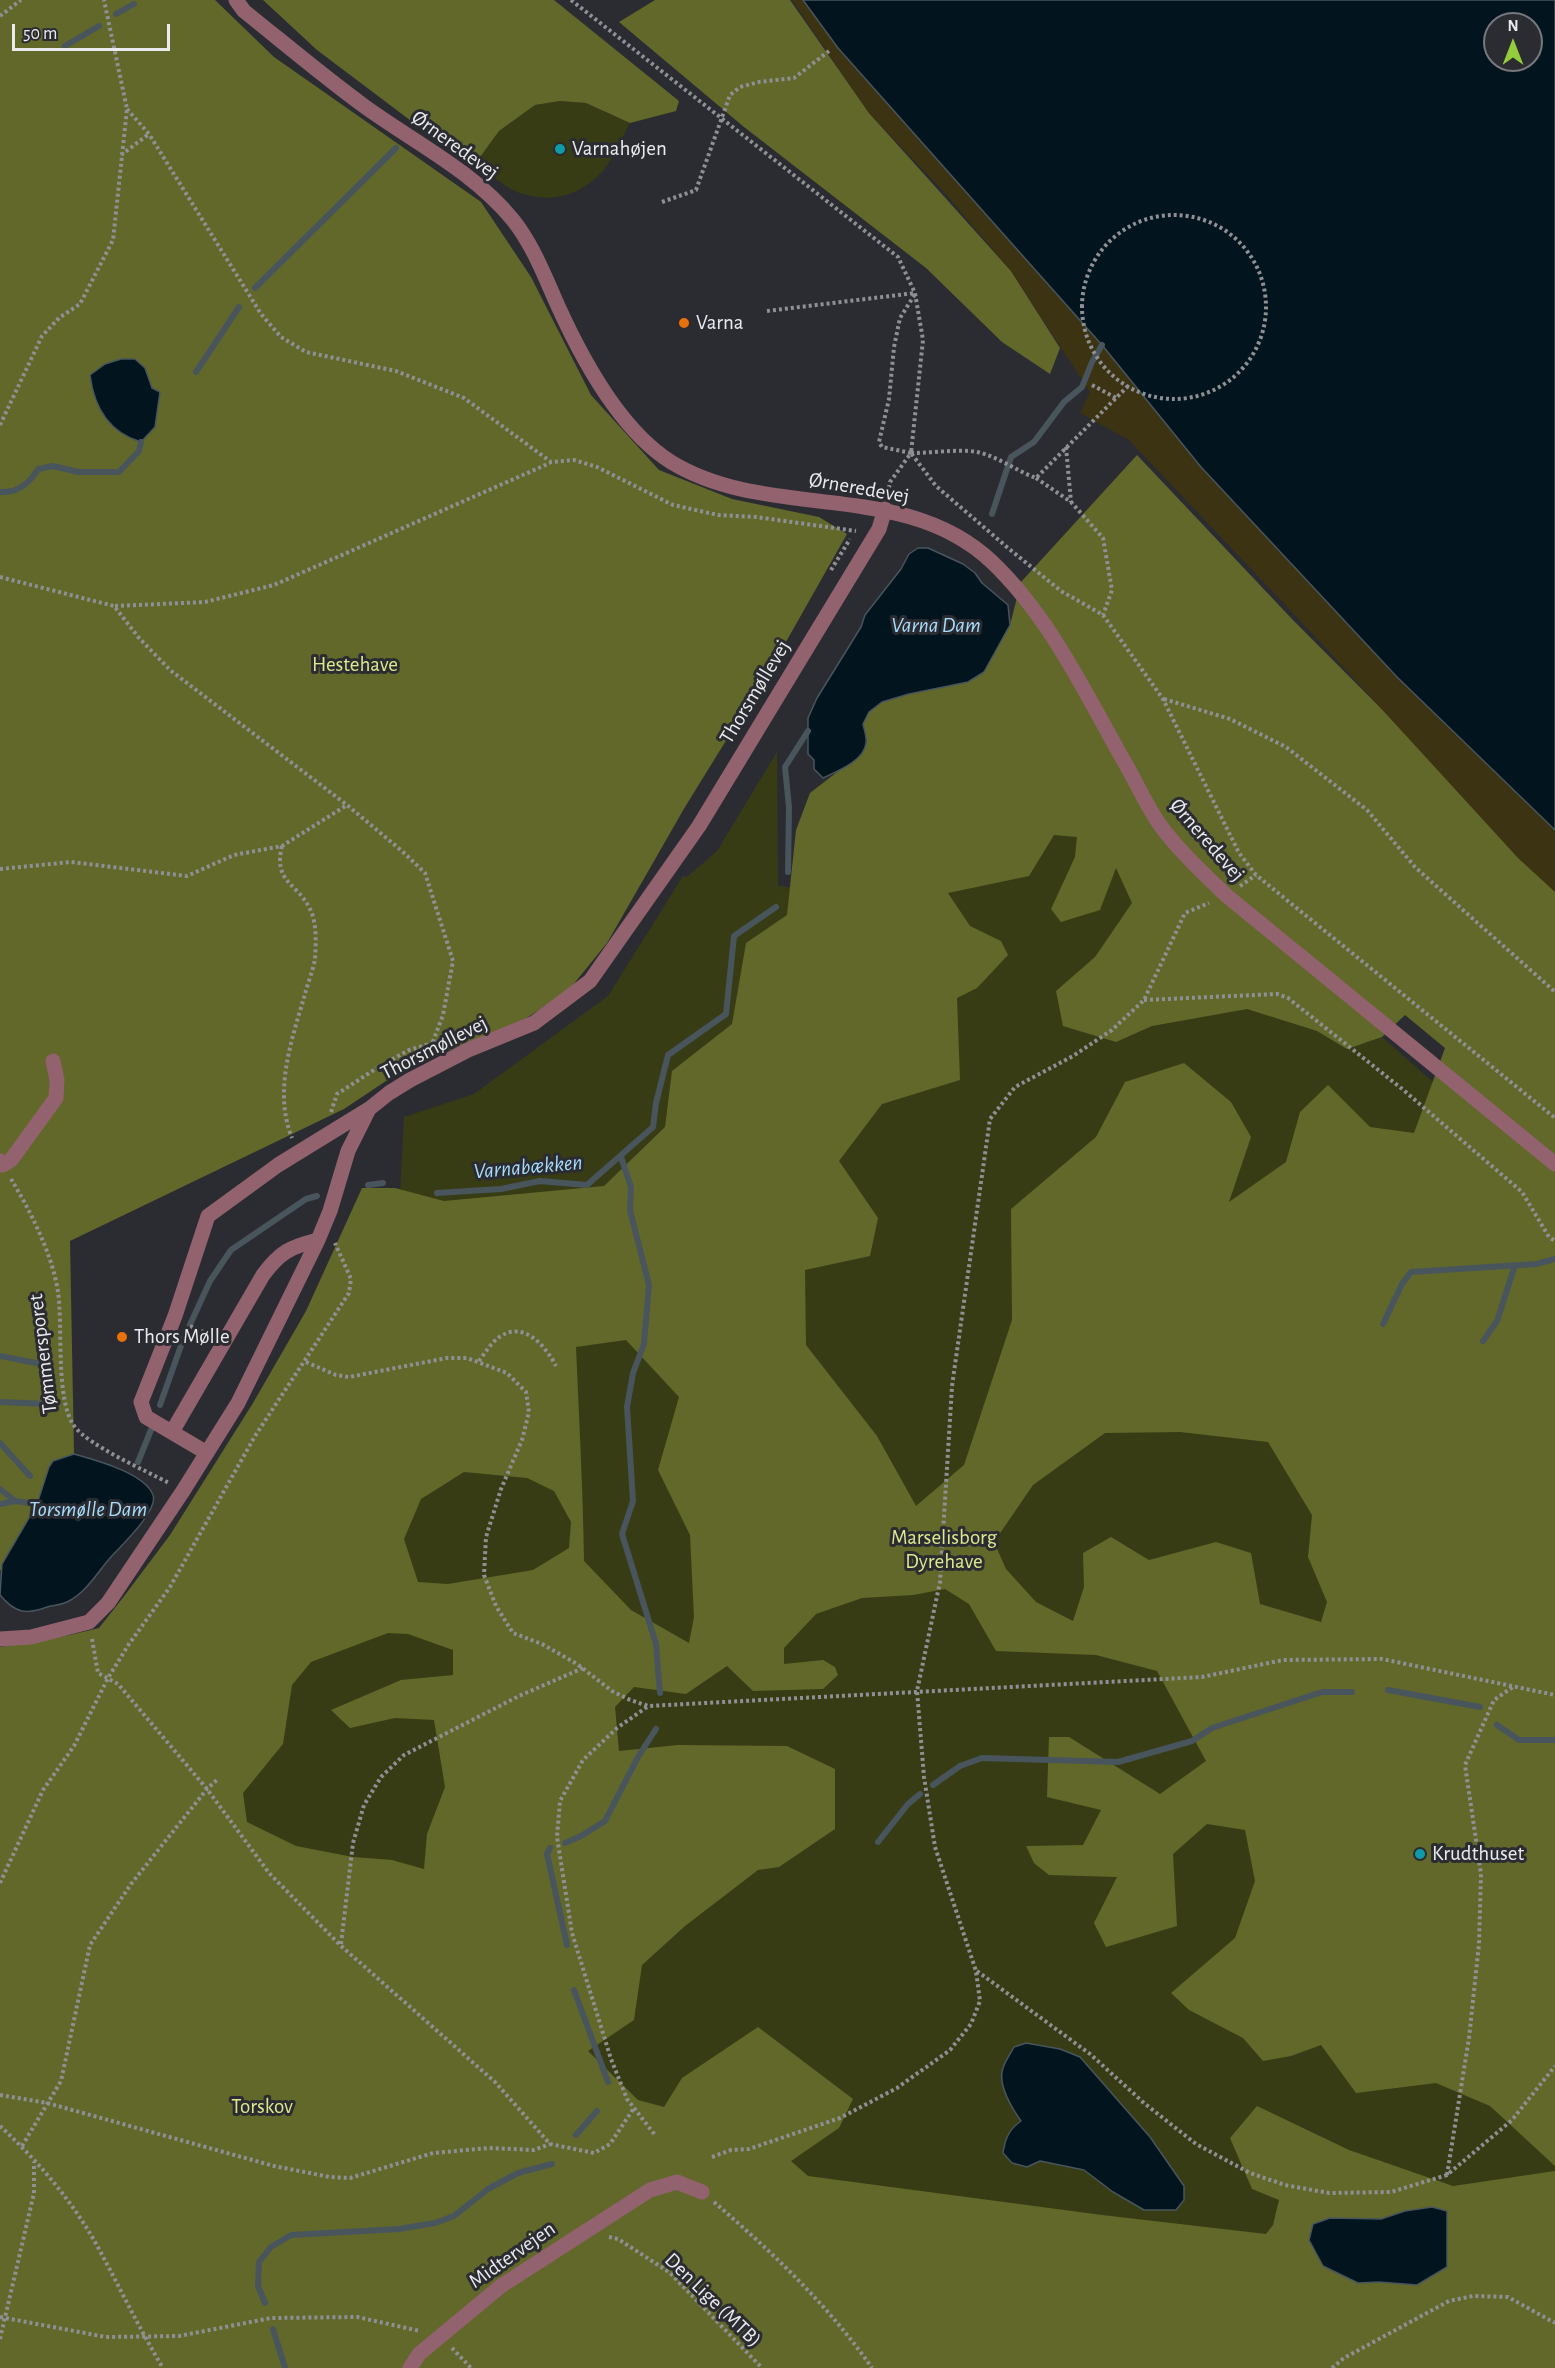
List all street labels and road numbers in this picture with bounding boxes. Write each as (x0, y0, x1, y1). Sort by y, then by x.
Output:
street label: Ørneredevej (407, 105, 503, 185)
street label: Ørneredevej (807, 467, 911, 509)
street label: Thorsmøllevej (714, 636, 796, 748)
street label: Ørneredevej (1164, 793, 1250, 887)
street label: Thorsmøllevej (376, 1010, 492, 1086)
street label: Tømmersporet (23, 1293, 63, 1415)
street label: Midtervejen (464, 2216, 560, 2294)
street label: Den Lige (MTB) (659, 2247, 767, 2353)

